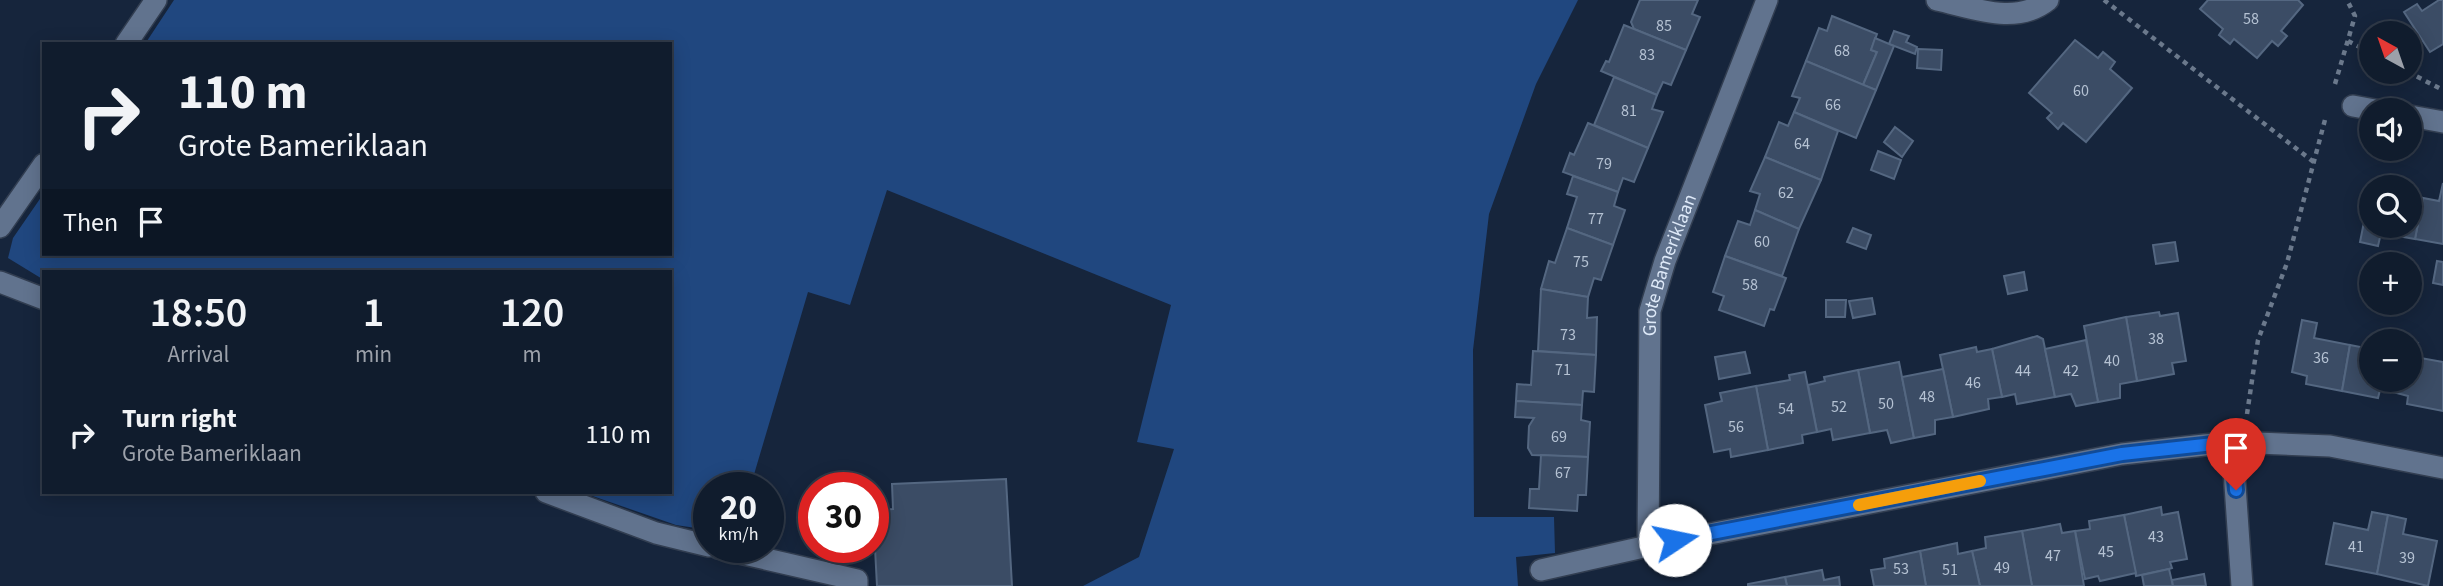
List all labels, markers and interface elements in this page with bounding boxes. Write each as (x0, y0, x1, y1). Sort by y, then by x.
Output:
house number: 58 (2243, 8, 2259, 30)
house number: 85 (1656, 15, 1672, 37)
north arrow (2359, 21, 2422, 84)
map controls (2359, 21, 2422, 392)
house number: 68 (1834, 40, 1850, 62)
house number: 83 (1639, 44, 1655, 66)
text: 110 m (178, 58, 307, 128)
icon: right (63, 70, 154, 161)
house number: 60 (2073, 80, 2089, 102)
house number: 66 (1825, 94, 1841, 116)
button: sound (2359, 98, 2422, 161)
house number: 81 (1621, 100, 1637, 122)
text: Grote Bameriklaan (178, 123, 428, 169)
house number: 64 (1794, 133, 1810, 155)
house number: 79 (1596, 153, 1612, 175)
button: search (2359, 175, 2422, 238)
house number: 62 (1778, 182, 1794, 204)
street label: Grote Bameriklaan (1636, 190, 1703, 336)
icon: arrive (132, 203, 170, 241)
text: Then (63, 204, 118, 241)
house number: 77 (1588, 208, 1604, 230)
house number: 60 (1754, 231, 1770, 253)
house number: 75 (1573, 251, 1589, 273)
button: + (2359, 252, 2422, 315)
house number: 58 (1742, 274, 1758, 296)
text: 18:50 (150, 283, 247, 343)
text: 1 (363, 283, 384, 343)
text: 120 (500, 283, 564, 343)
house number: 73 (1560, 324, 1576, 346)
house number: 38 (2148, 328, 2164, 350)
button: − (2359, 329, 2422, 392)
text: Arrival (168, 338, 229, 371)
text: min (355, 338, 392, 371)
text: m (523, 338, 542, 371)
house number: 36 (2313, 347, 2329, 369)
house number: 40 (2104, 350, 2120, 372)
house number: 71 (1555, 359, 1571, 381)
house number: 44 (2015, 360, 2031, 382)
house number: 42 (2063, 360, 2079, 382)
house number: 46 (1965, 372, 1981, 394)
house number: 48 (1919, 386, 1935, 408)
house number: 50 (1878, 393, 1894, 415)
house number: 52 (1831, 396, 1847, 418)
house number: 54 (1778, 398, 1794, 420)
text: Turn right (122, 400, 237, 437)
icon: right (63, 416, 101, 454)
text: 110 m (585, 416, 651, 453)
house number: 56 (1728, 416, 1744, 438)
pin (2206, 418, 2266, 490)
house number: 69 (1551, 426, 1567, 448)
icon: arrive (2217, 429, 2255, 467)
text: Grote Bameriklaan (122, 437, 302, 470)
house number: 67 (1555, 462, 1571, 484)
speed limit sign: 30 (798, 472, 889, 563)
text: 20 (720, 483, 757, 533)
position arrow (1638, 503, 1712, 577)
text: km/h (719, 522, 758, 547)
house number: 43 (2148, 526, 2164, 548)
house number: 41 (2348, 536, 2364, 558)
house number: 45 (2098, 541, 2114, 563)
house number: 47 (2045, 545, 2061, 567)
house number: 39 (2399, 547, 2415, 569)
house number: 49 (1994, 557, 2010, 579)
house number: 53 (1893, 558, 1909, 580)
house number: 51 (1942, 559, 1958, 581)

